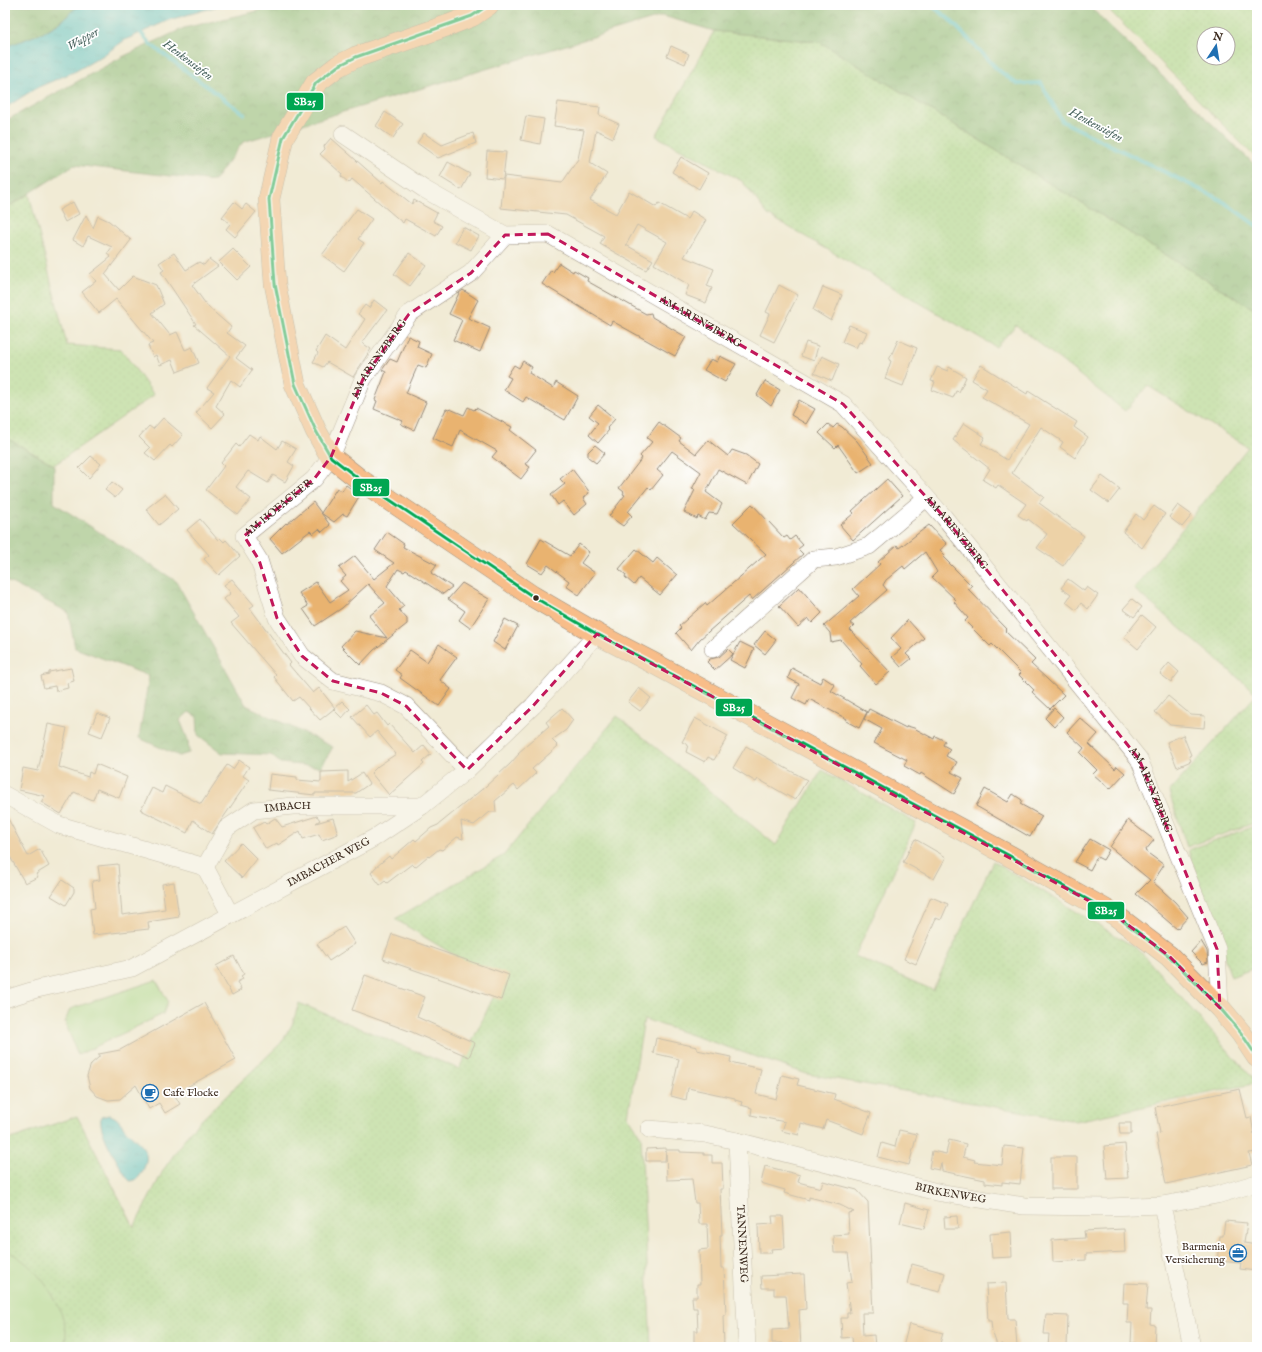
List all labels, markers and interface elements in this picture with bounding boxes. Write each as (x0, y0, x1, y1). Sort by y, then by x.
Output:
water label: Wupper (65, 24, 102, 54)
north arrow (1196, 26, 1236, 66)
text: N (1211, 29, 1224, 45)
water label: Henkensiefen (159, 36, 216, 84)
line badge: SB25 (286, 92, 324, 111)
text: SB25 (294, 95, 316, 109)
water label: Henkensiefen (1066, 104, 1126, 146)
street label: AM ARENZBERG (656, 292, 744, 351)
street label: AM ARENZBERG (348, 316, 410, 402)
street label: AM HOFACKER (241, 475, 316, 541)
line badge: SB25 (352, 478, 390, 497)
text: SB25 (360, 481, 382, 495)
street label: AM ARENZBERG (921, 492, 991, 573)
unlabelled marker (531, 593, 541, 603)
line badge: SB25 (715, 698, 753, 717)
text: SB25 (723, 701, 745, 715)
street label: AM ARENZBERG (1125, 744, 1176, 835)
street label: IMBACH (264, 799, 312, 816)
street label: IMBACHER WEG (285, 834, 373, 890)
line badge: SB25 (1087, 901, 1125, 920)
text: SB25 (1095, 904, 1117, 918)
cafe icon: Cafe Flocke (140, 1083, 160, 1103)
place label: Cafe Flocke (163, 1086, 218, 1100)
street label: BIRKENWEG (913, 1180, 988, 1207)
street label: TANNENWEG (733, 1204, 751, 1284)
place label: Barmenia Versicherung (1164, 1240, 1226, 1267)
office icon: Barmenia Versicherung (1228, 1243, 1248, 1263)

